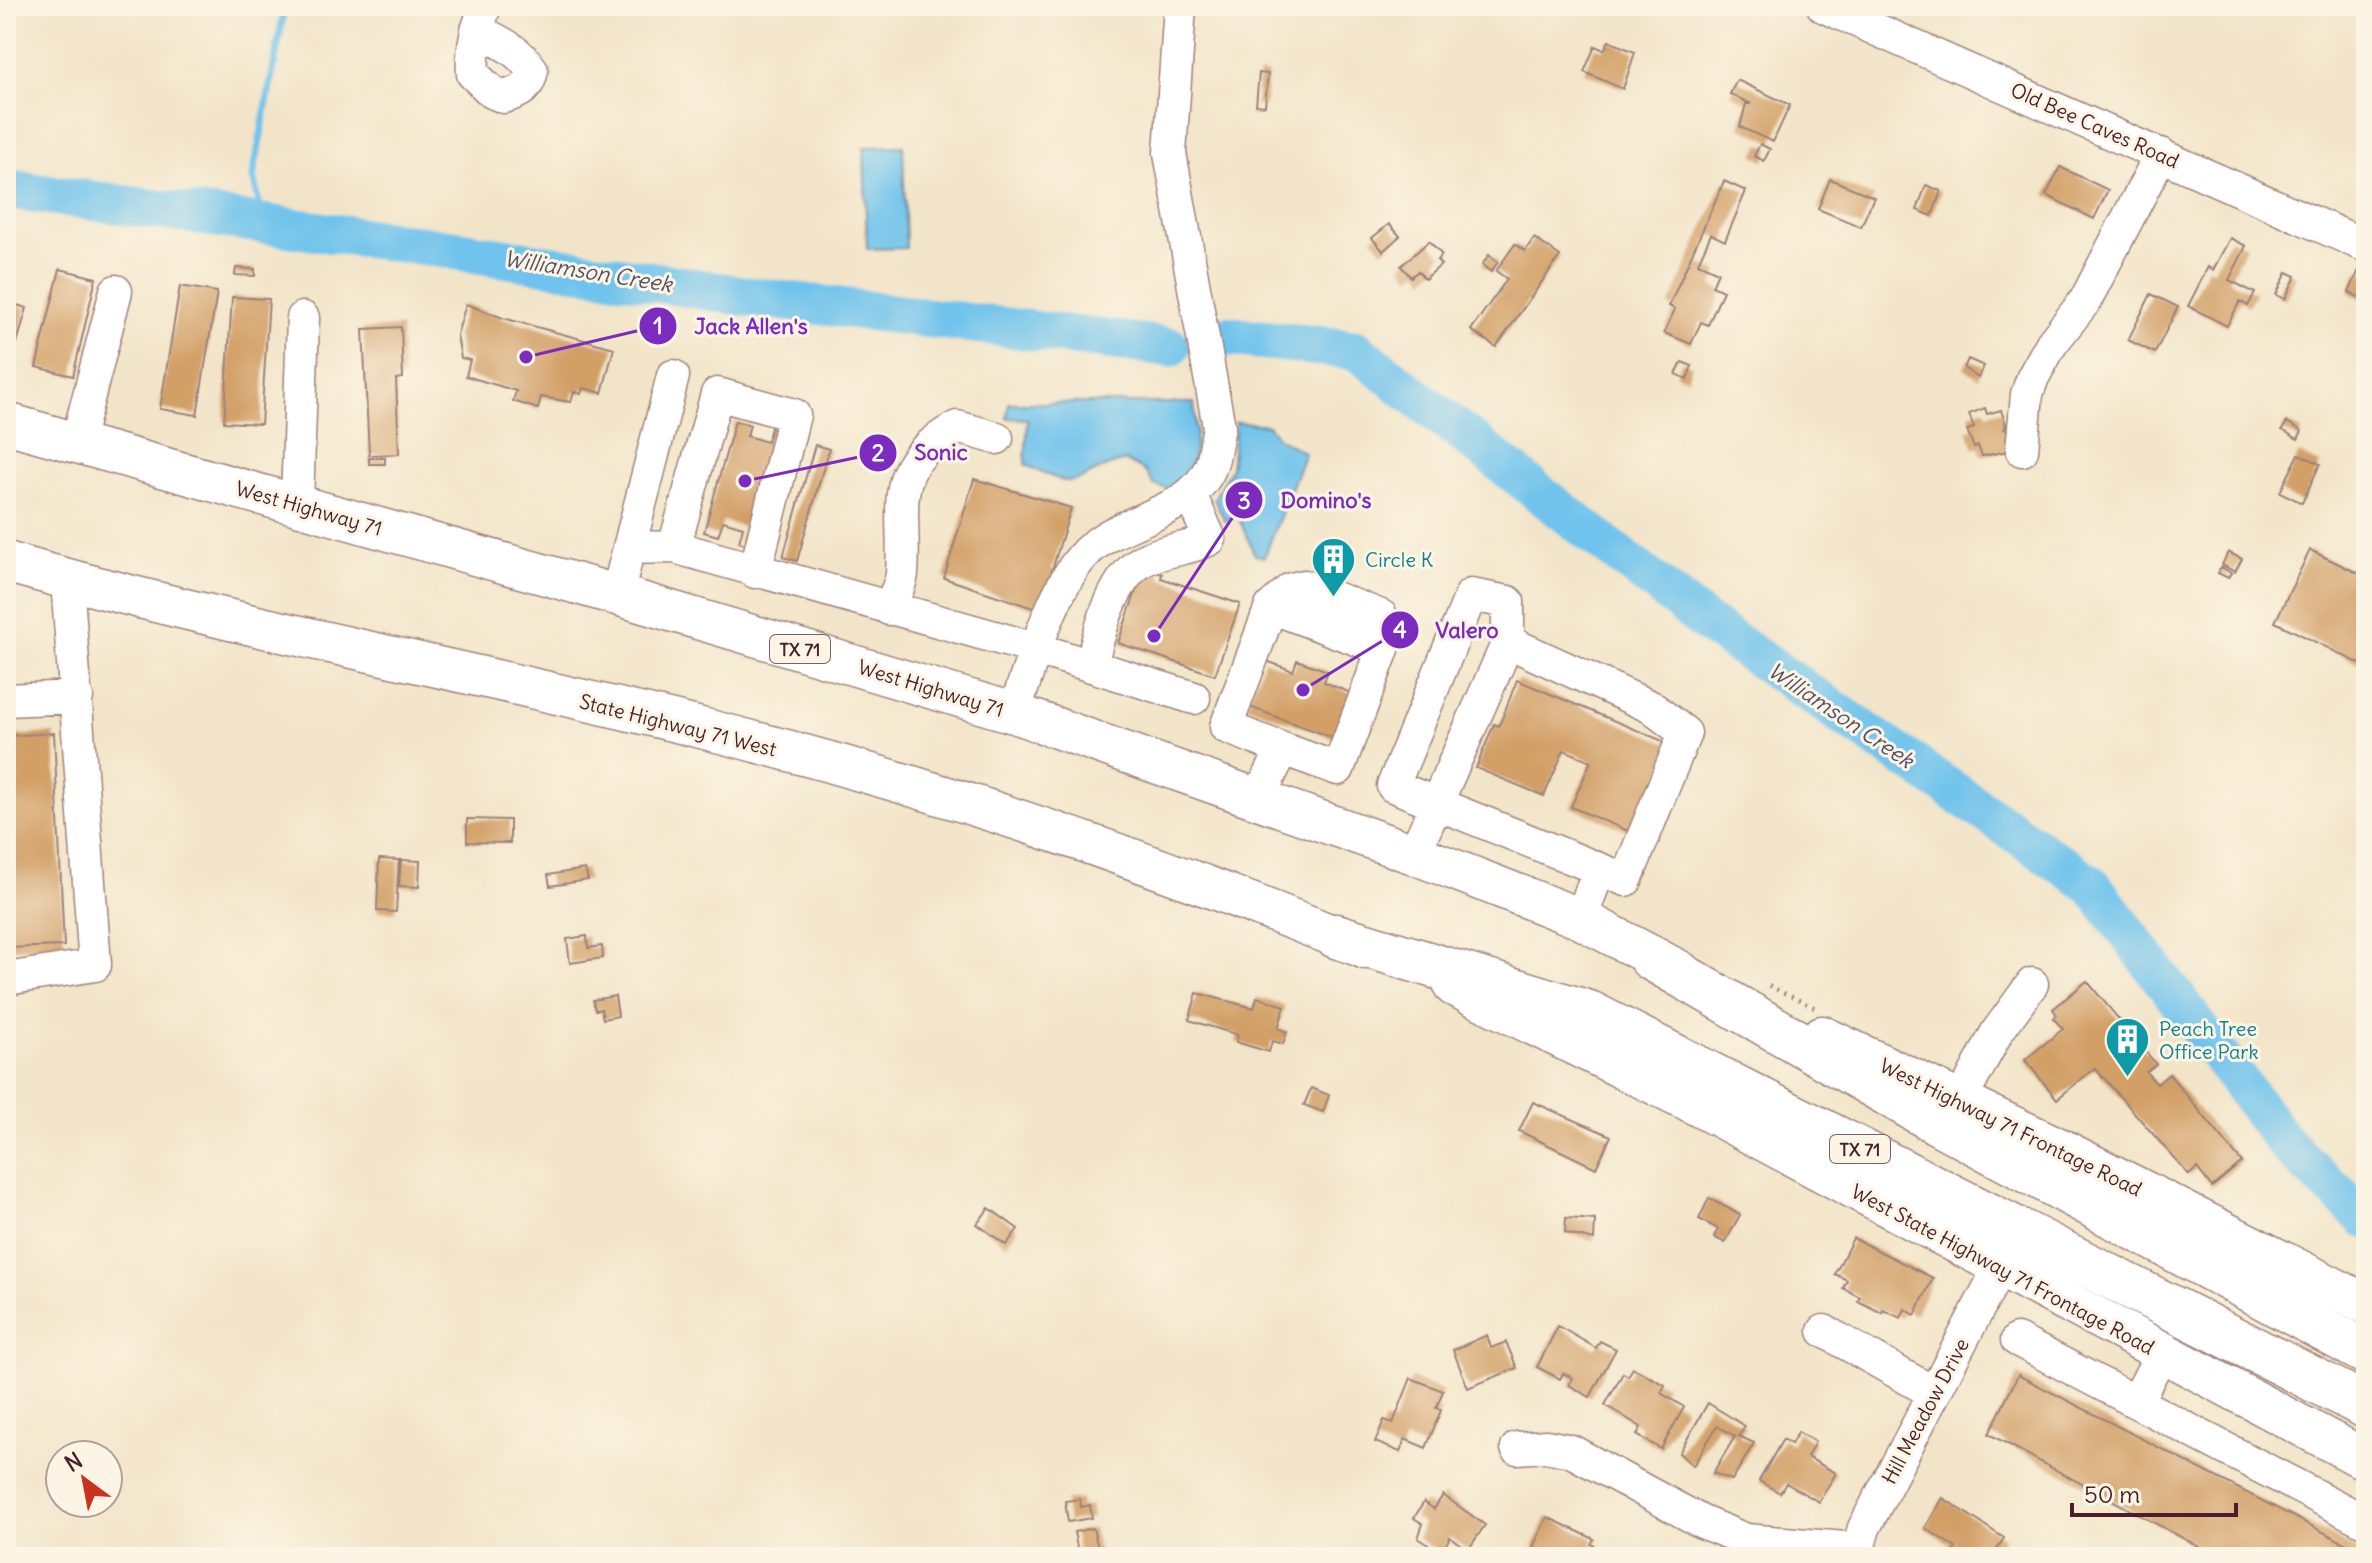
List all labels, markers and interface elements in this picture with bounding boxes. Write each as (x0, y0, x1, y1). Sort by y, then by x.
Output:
street label: Old Bee Caves Road (2007, 77, 2183, 173)
water label: Williamson Creek (502, 244, 676, 298)
callout: Jack Allen's (638, 303, 824, 349)
text: 1 (653, 310, 663, 340)
text: Jack Allen's (694, 312, 808, 340)
callout: Sonic (858, 430, 984, 476)
text: 2 (871, 437, 885, 467)
text: Sonic (914, 438, 968, 466)
street label: West Highway 71 (233, 475, 385, 541)
callout: Domino's (1224, 477, 1388, 523)
text: 3 (1237, 485, 1251, 515)
text: Domino's (1280, 486, 1372, 514)
building icon: Circle K (1310, 535, 1358, 598)
place label: Circle K (1365, 547, 1434, 572)
callout: Valero (1380, 607, 1515, 653)
text: 4 (1393, 614, 1407, 644)
text: Valero (1435, 616, 1499, 644)
road number: TX 71 (770, 635, 830, 663)
street label: West Highway 71 (855, 654, 1007, 722)
water label: Williamson Creek (1763, 656, 1921, 775)
street label: State Highway 71 West (577, 688, 779, 762)
building icon: Peach Tree Office Park (2104, 1016, 2152, 1079)
place label: Peach Tree Office Park (2159, 1016, 2259, 1064)
street label: West Highway 71 Frontage Road (1876, 1052, 2146, 1202)
road number: TX 71 (1830, 1135, 1890, 1163)
street label: West State Highway 71 Frontage Road (1847, 1178, 2159, 1360)
street label: Hill Meadow Drive (1876, 1334, 1974, 1488)
north arrow (44, 1439, 124, 1519)
text: N (60, 1446, 87, 1478)
scale bar (2072, 1467, 2236, 1517)
text: 50 m (2084, 1479, 2140, 1509)

